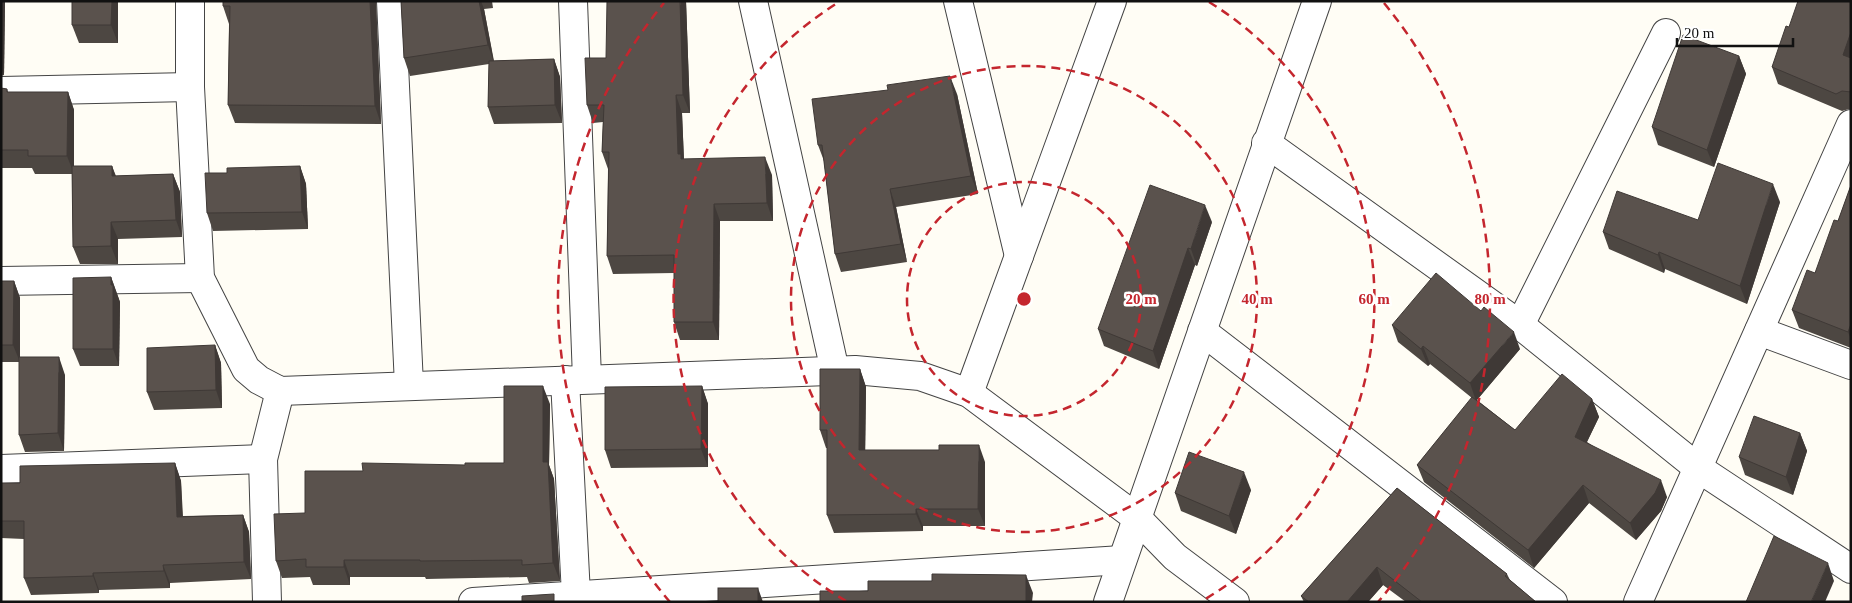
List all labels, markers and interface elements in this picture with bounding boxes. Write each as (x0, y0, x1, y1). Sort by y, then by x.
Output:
scale bar (1677, 15, 1793, 47)
text: 20 m (1684, 25, 1715, 41)
centre of rings (1015, 290, 1033, 308)
text: 20 m (1125, 291, 1157, 307)
text: 40 m (1241, 291, 1273, 307)
text: 60 m (1358, 291, 1390, 307)
text: 80 m (1474, 291, 1506, 307)

